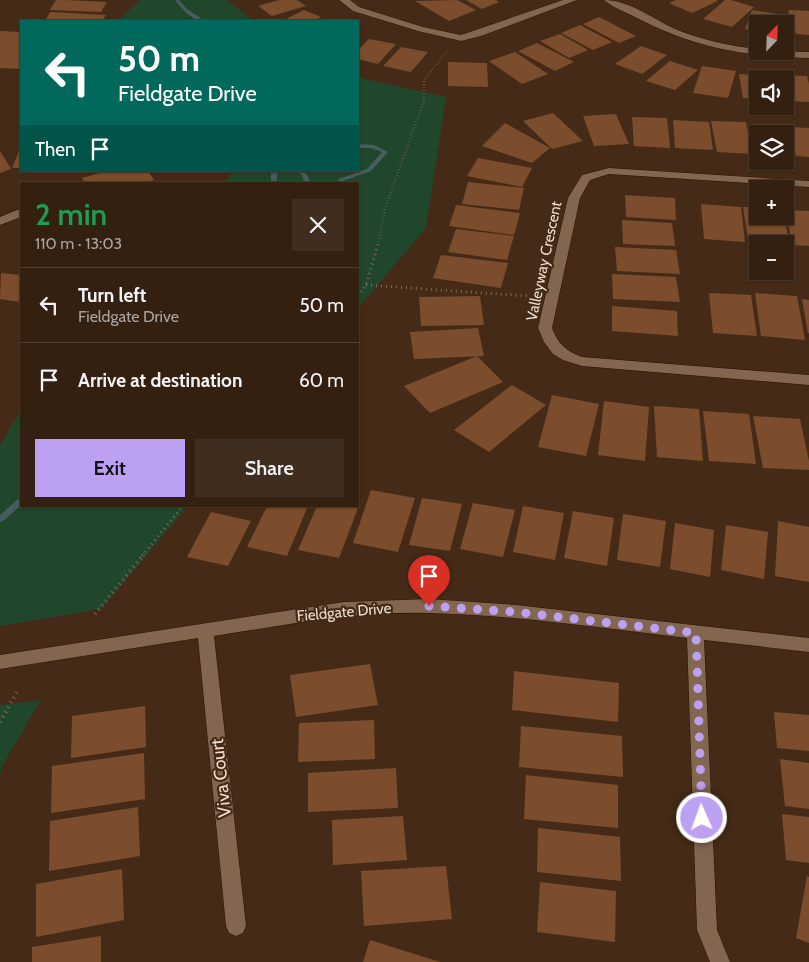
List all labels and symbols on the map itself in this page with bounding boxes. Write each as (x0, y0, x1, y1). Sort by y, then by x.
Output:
north arrow (749, 15, 794, 60)
street label: Valleyway Crescent (523, 200, 565, 322)
pin (408, 555, 450, 606)
street label: Fieldgate Drive (296, 599, 392, 625)
street label: Viva Court (206, 738, 236, 818)
position arrow (675, 791, 727, 843)

